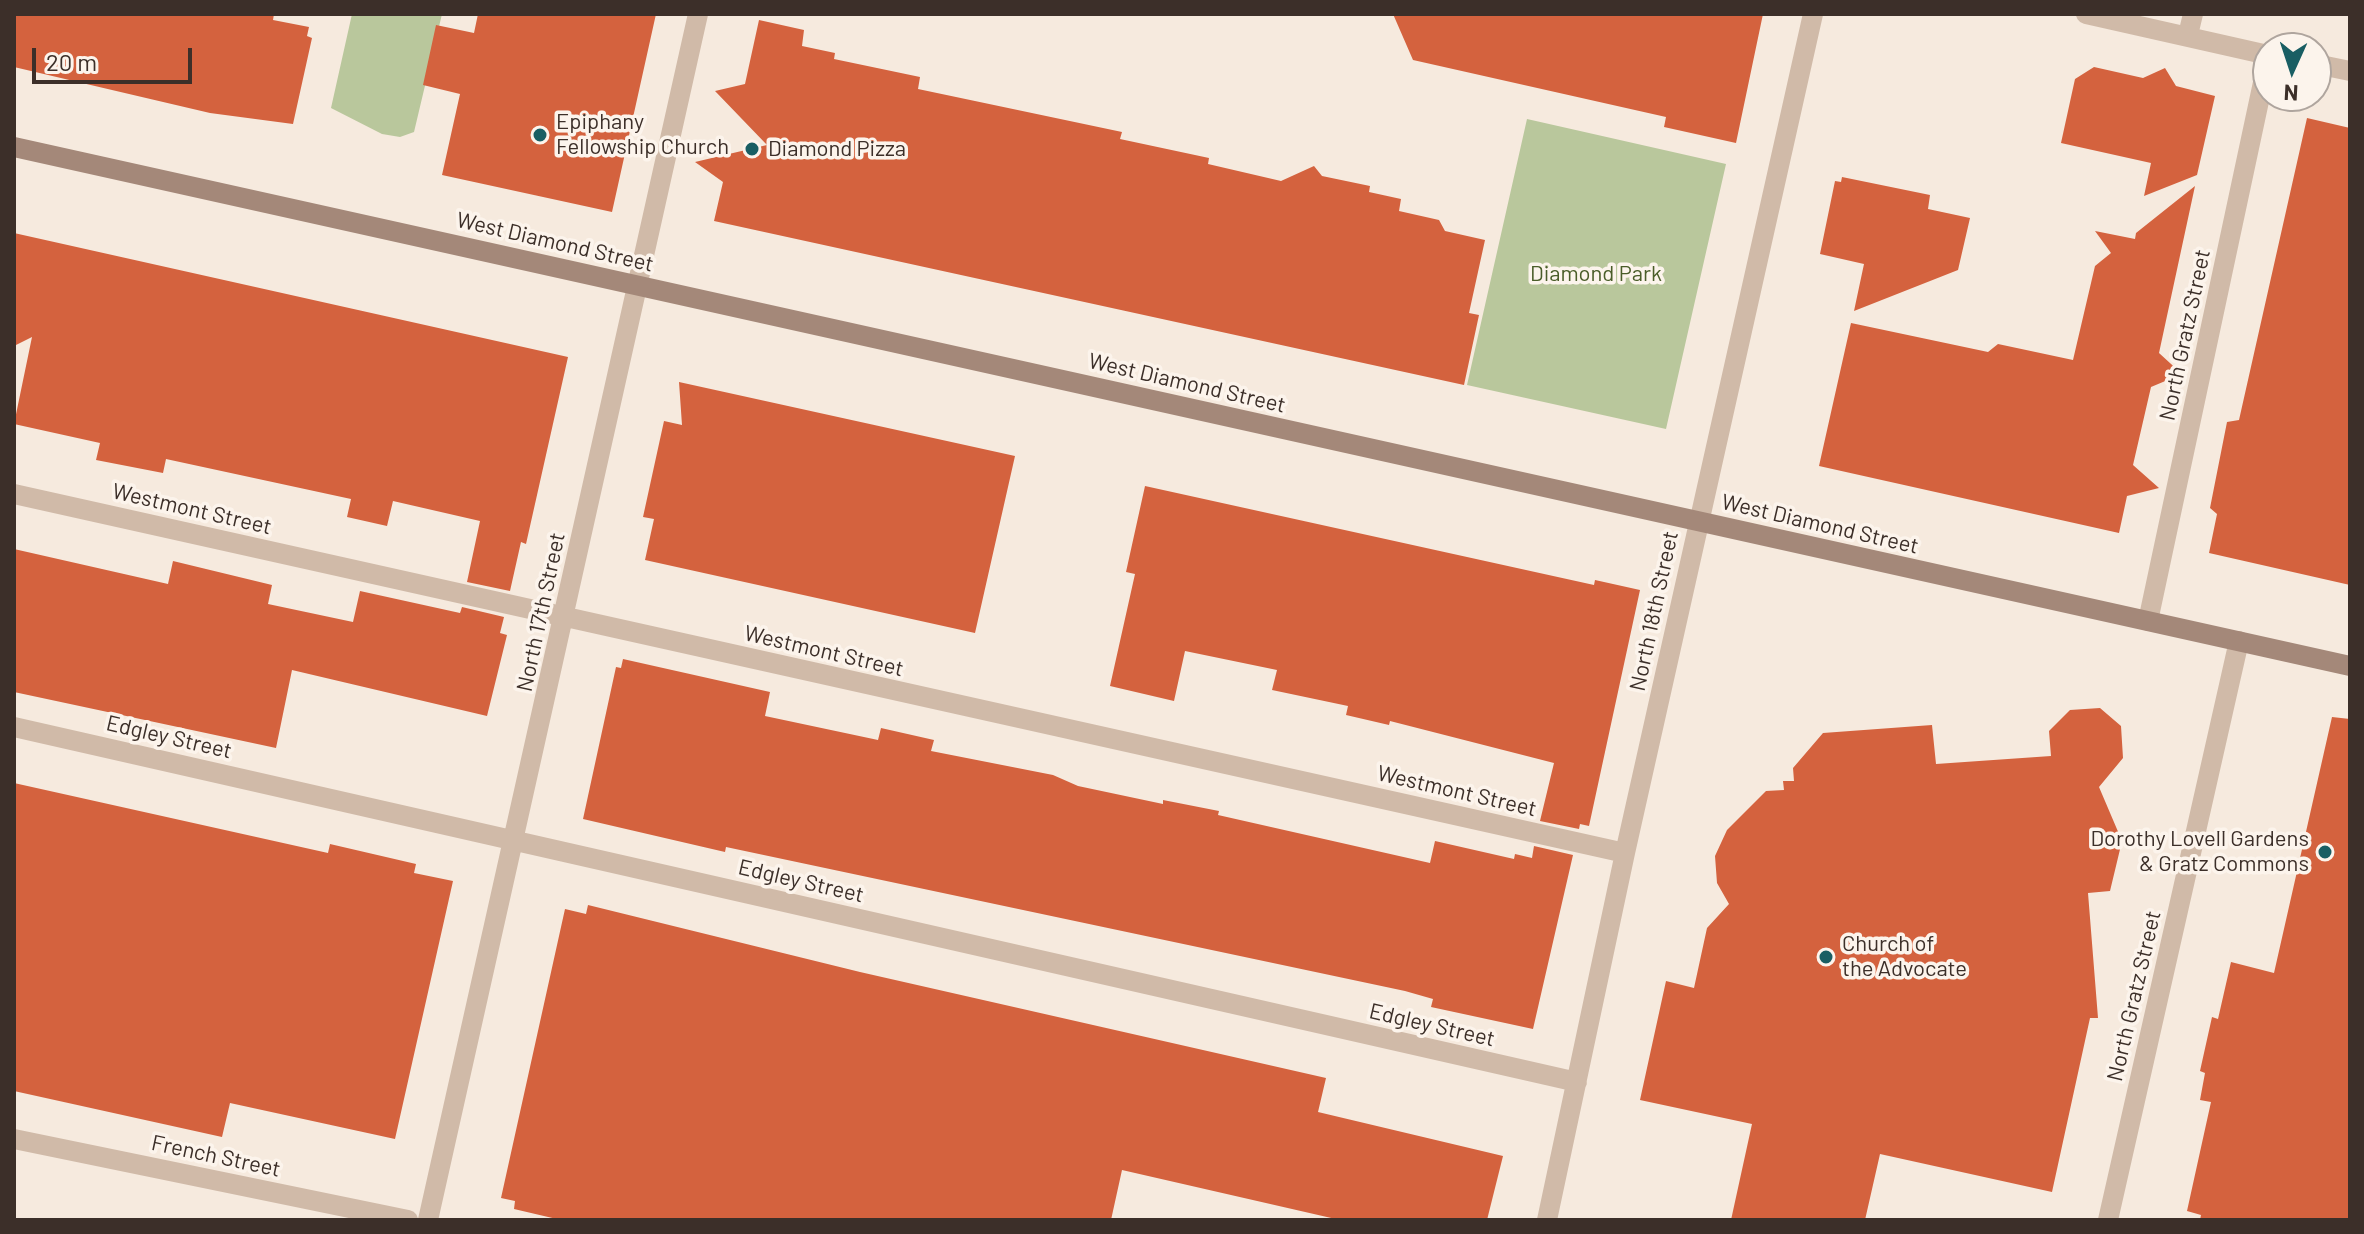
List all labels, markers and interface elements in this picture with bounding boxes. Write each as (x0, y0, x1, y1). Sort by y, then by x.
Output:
scale bar (36, 32, 196, 82)
north arrow (2252, 32, 2332, 112)
text: 20 m (46, 47, 97, 76)
text: N (2283, 81, 2299, 107)
place label: Epiphany Fellowship Church (556, 109, 729, 160)
marker: Epiphany Fellowship Church (531, 126, 549, 144)
place label: Diamond Pizza (768, 136, 906, 162)
marker: Diamond Pizza (743, 140, 761, 158)
street label: West Diamond Street (454, 206, 656, 278)
street label: North Gratz Street (2154, 247, 2216, 423)
park label: Diamond Park (1530, 261, 1662, 287)
street label: West Diamond Street (1086, 347, 1288, 419)
street label: Westmont Street (110, 478, 274, 540)
street label: West Diamond Street (1719, 488, 1921, 560)
street label: North 18th Street (1624, 529, 1684, 693)
street label: North 17th Street (511, 530, 571, 694)
street label: Westmont Street (742, 620, 906, 682)
street label: Edgley Street (104, 710, 234, 764)
street label: Westmont Street (1375, 760, 1539, 822)
place label: Dorothy Lovell Gardens & Gratz Commons (2090, 826, 2309, 878)
marker: Dorothy Lovell Gardens & Gratz Commons (2316, 843, 2334, 861)
street label: Edgley Street (736, 854, 866, 908)
street label: North Gratz Street (2102, 908, 2166, 1084)
place label: Church of the Advocate (1842, 931, 1967, 982)
marker: Church of the Advocate (1817, 948, 1835, 966)
street label: Edgley Street (1367, 998, 1497, 1052)
street label: French Street (149, 1129, 283, 1183)

